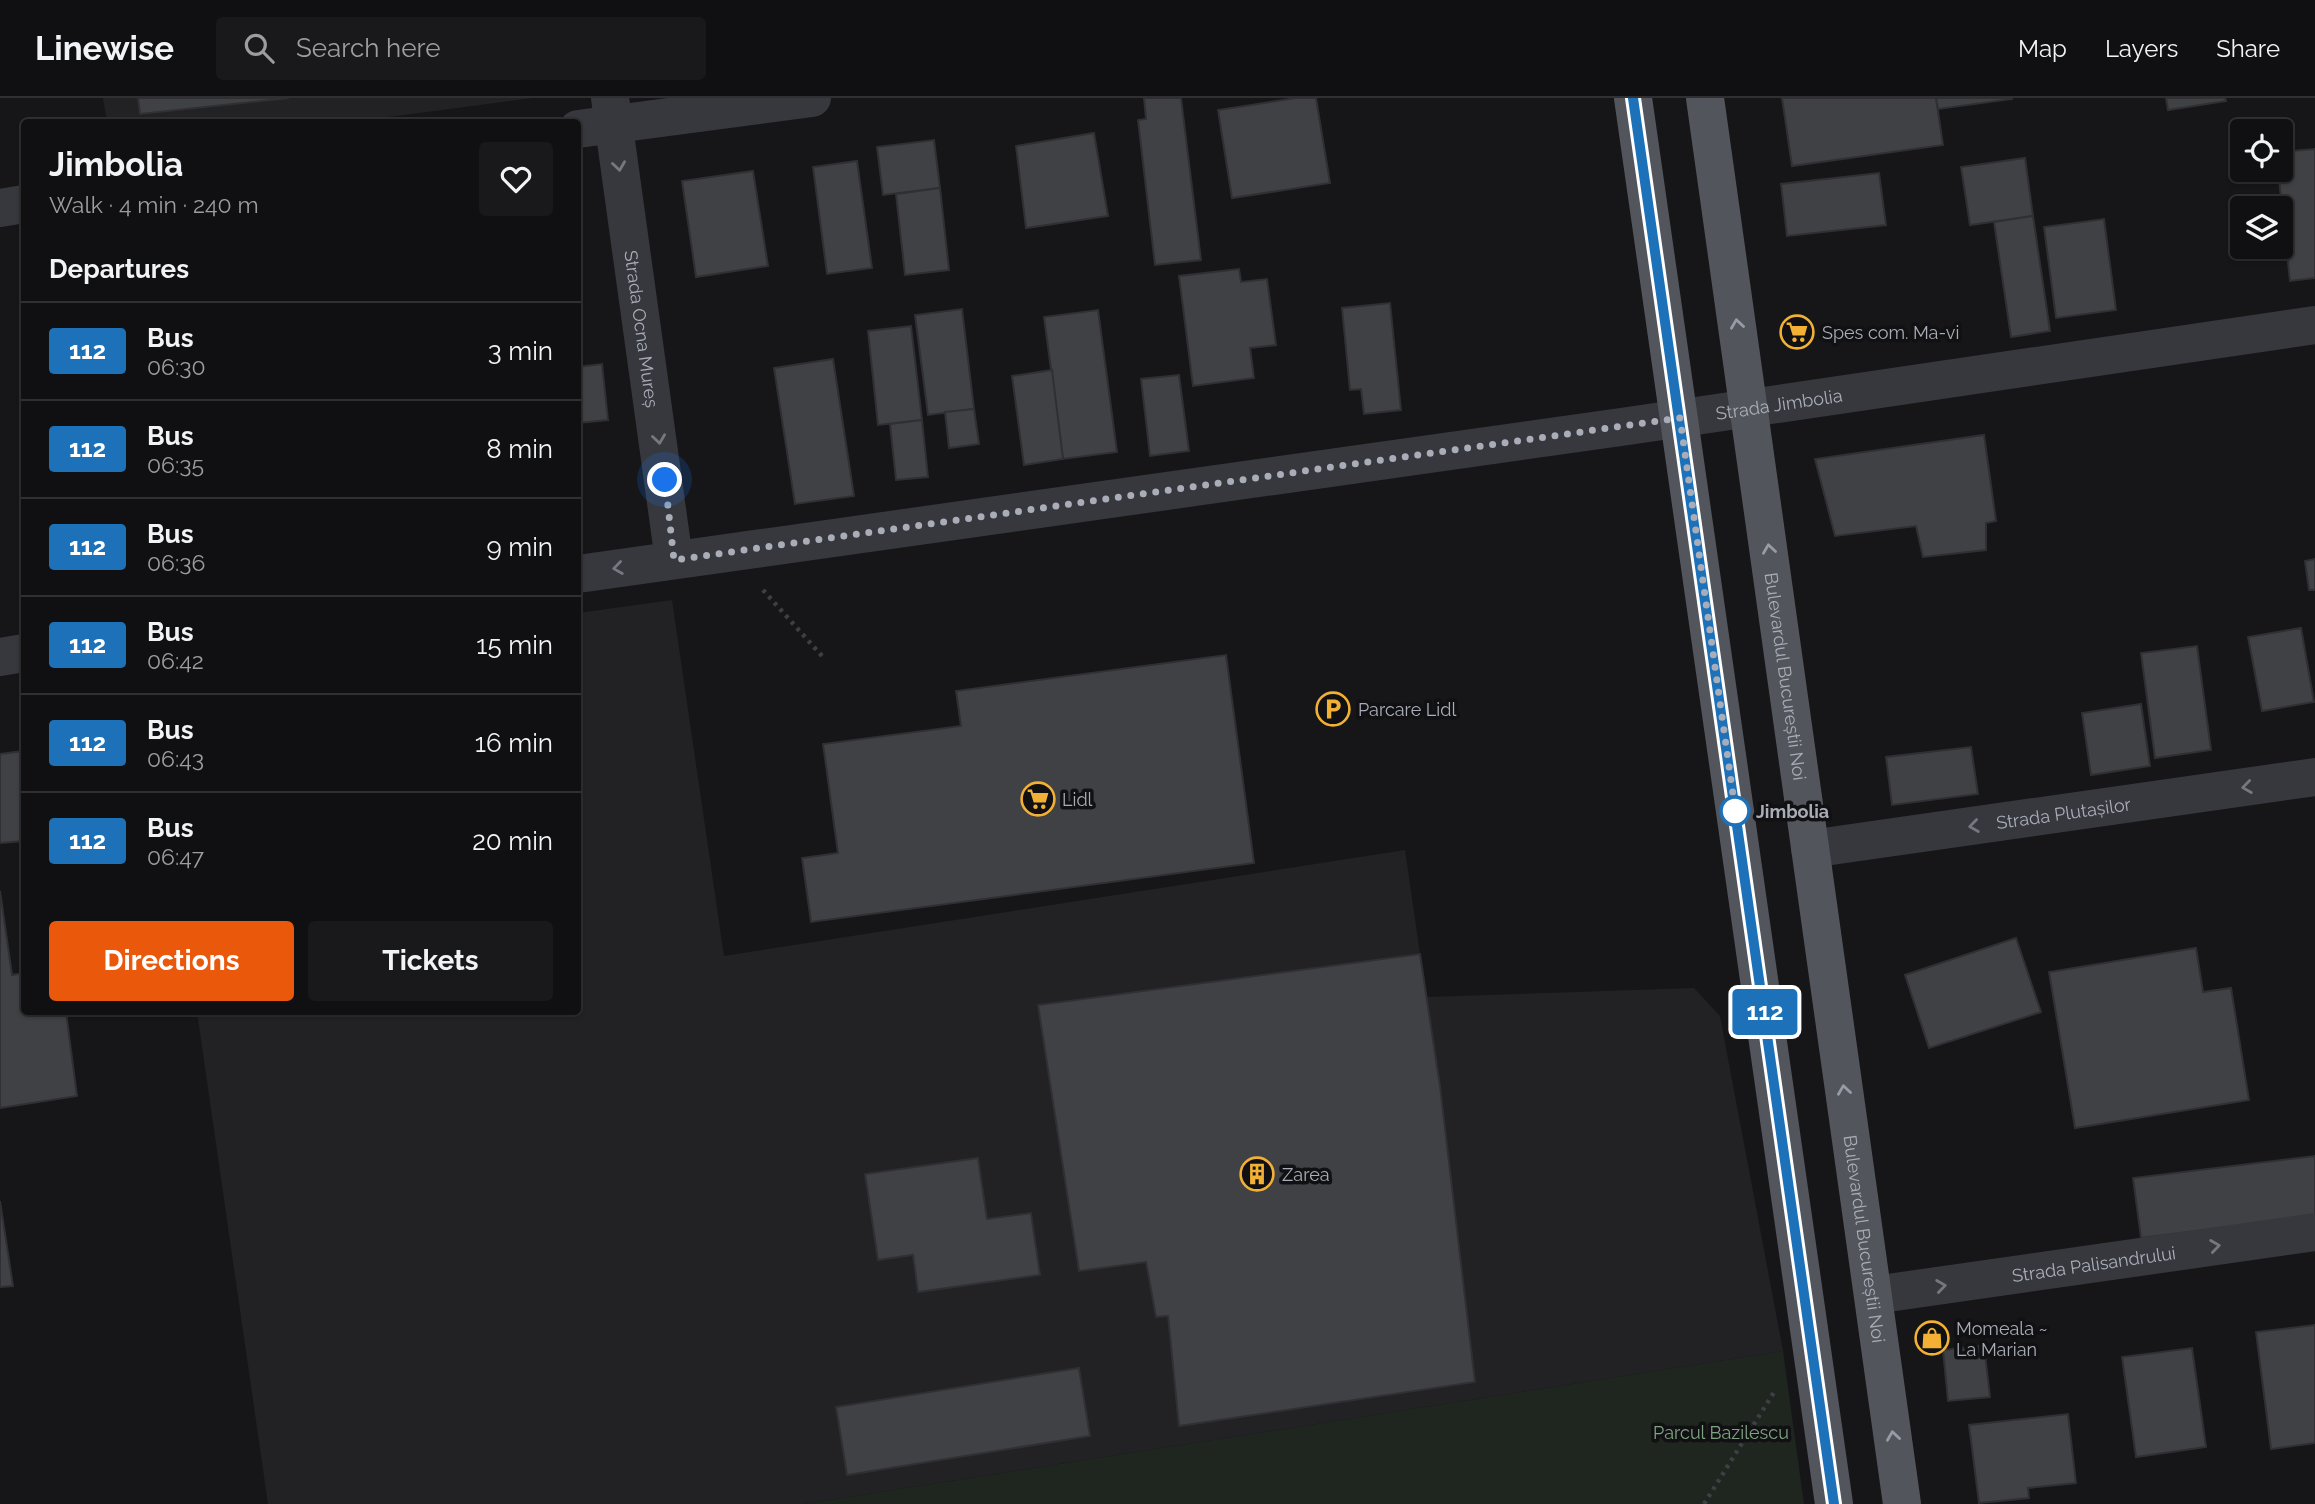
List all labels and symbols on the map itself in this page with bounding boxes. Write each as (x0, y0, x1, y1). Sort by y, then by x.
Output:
one-way arrow (612, 160, 627, 171)
street label: Strada Ocna Mureș (621, 249, 663, 409)
supermarket icon: Spes com. Ma-vi (1778, 313, 1816, 351)
one-way arrow (1730, 318, 1745, 330)
place label: Spes com. Ma-vi (1822, 322, 1959, 343)
street label: Strada Jimbolia (1714, 384, 1844, 423)
one-way arrow (651, 433, 666, 445)
your location (647, 462, 682, 497)
one-way arrow (1762, 543, 1777, 555)
one-way arrow (612, 560, 623, 575)
street label: Bulevardul Bucureștii Noi (1761, 571, 1811, 782)
parking icon: Parcare Lidl (1314, 690, 1352, 728)
place label: Parcare Lidl (1358, 699, 1456, 720)
one-way arrow (2242, 779, 2253, 794)
supermarket icon: Lidl (1019, 780, 1057, 818)
place label: Lidl (1062, 789, 1093, 810)
street label: Strada Plutașilor (1995, 793, 2133, 833)
marker: Jimbolia (1720, 796, 1750, 826)
place label: Jimbolia (1756, 801, 1829, 822)
one-way arrow (1968, 818, 1980, 833)
line badge: 112 (1725, 989, 1805, 1035)
one-way arrow (1837, 1084, 1852, 1096)
street label: Bulevardul Bucureștii Noi (1840, 1134, 1890, 1344)
building icon: Zarea (1238, 1155, 1276, 1193)
place label: Zarea (1282, 1164, 1330, 1185)
one-way arrow (2209, 1239, 2221, 1254)
street label: Strada Palisandrului (2011, 1242, 2177, 1286)
one-way arrow (1935, 1279, 1947, 1294)
place label: Momeala ~ La Marian (1956, 1318, 2048, 1360)
shop icon: Momeala ~ La Marian (1913, 1319, 1951, 1357)
park label: Parcul Bazilescu (1653, 1422, 1789, 1443)
one-way arrow (1886, 1431, 1901, 1442)

